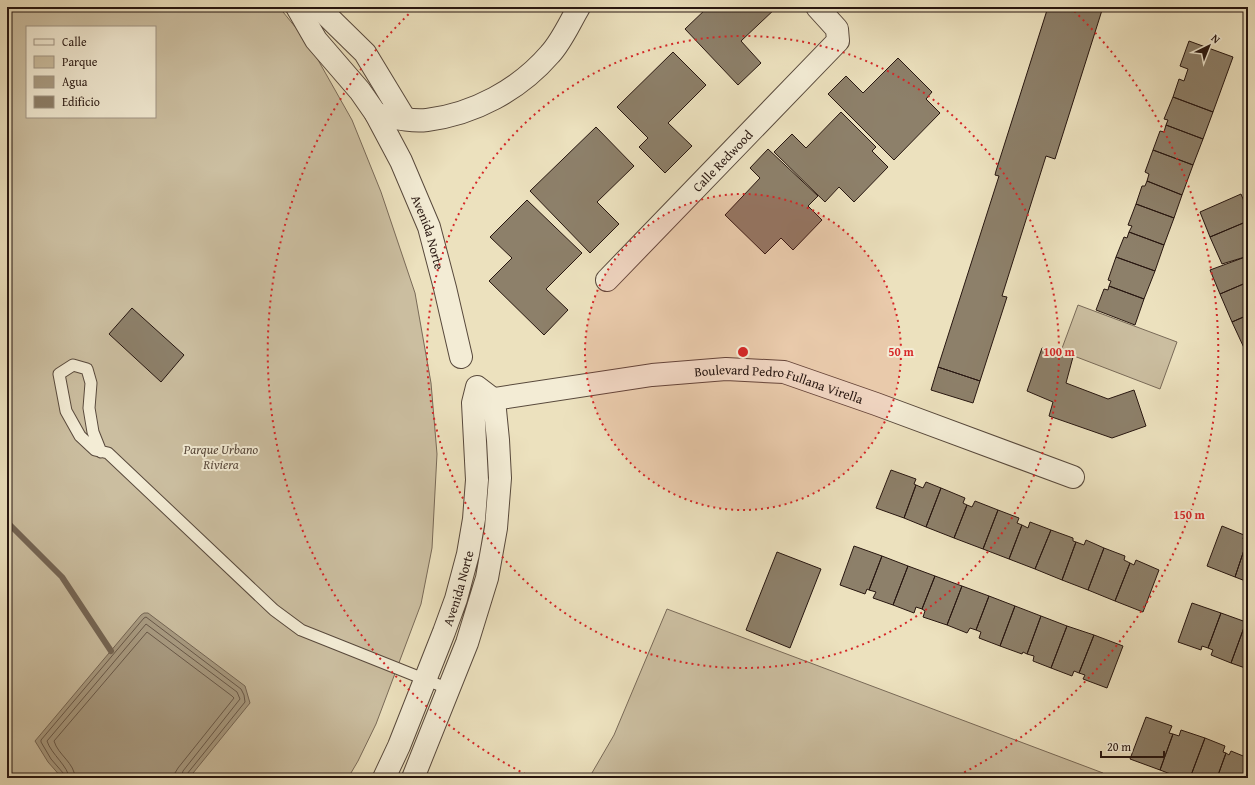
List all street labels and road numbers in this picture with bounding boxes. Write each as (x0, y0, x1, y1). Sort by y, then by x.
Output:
street label: Calle Redwood (688, 126, 757, 196)
street label: Avenida Norte (406, 192, 449, 272)
street label: Boulevard Pedro Fullana Virella (694, 360, 866, 409)
street label: Avenida Norte (438, 549, 478, 629)

